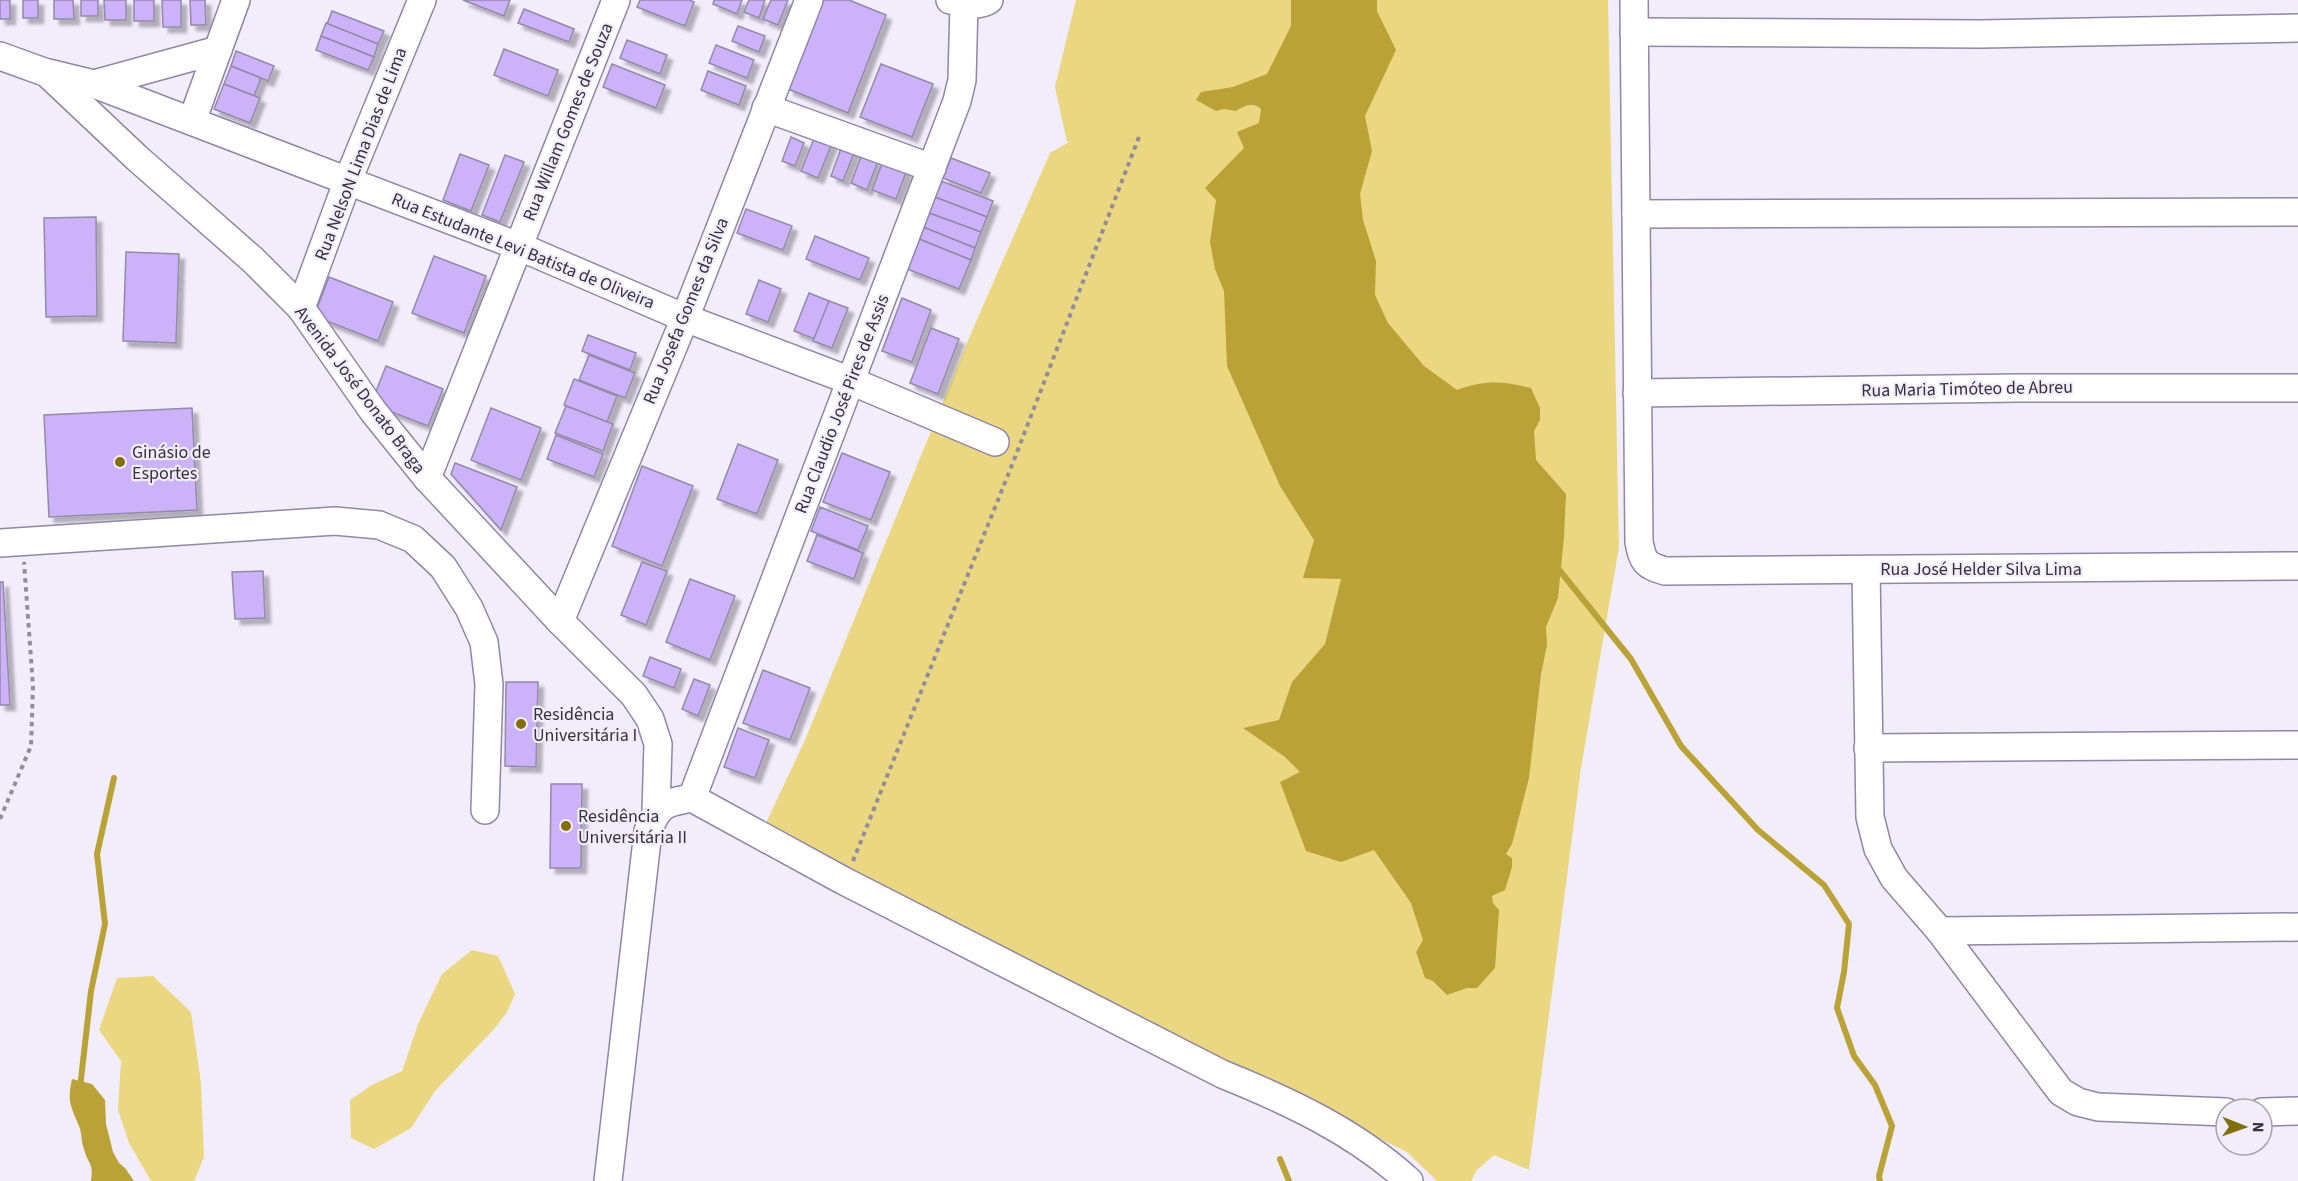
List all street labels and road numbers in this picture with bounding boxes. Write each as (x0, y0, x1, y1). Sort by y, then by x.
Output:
street label: Rua Willam Gomes de Souza (517, 19, 619, 225)
street label: Rua NelsoN Lima Dias de Lima (309, 44, 413, 264)
street label: Rua Estudante Levi Batista de Oliveira (388, 187, 658, 315)
street label: Rua Josefa Gomes da Silva (637, 214, 735, 408)
street label: Rua Claudio José Pires de Assis (789, 291, 895, 517)
street label: Avenida José Donato Braga (289, 301, 431, 479)
street label: Rua Maria Timóteo de Abreu (1861, 375, 2073, 403)
street label: Rua José Helder Silva Lima (1880, 557, 2082, 582)

